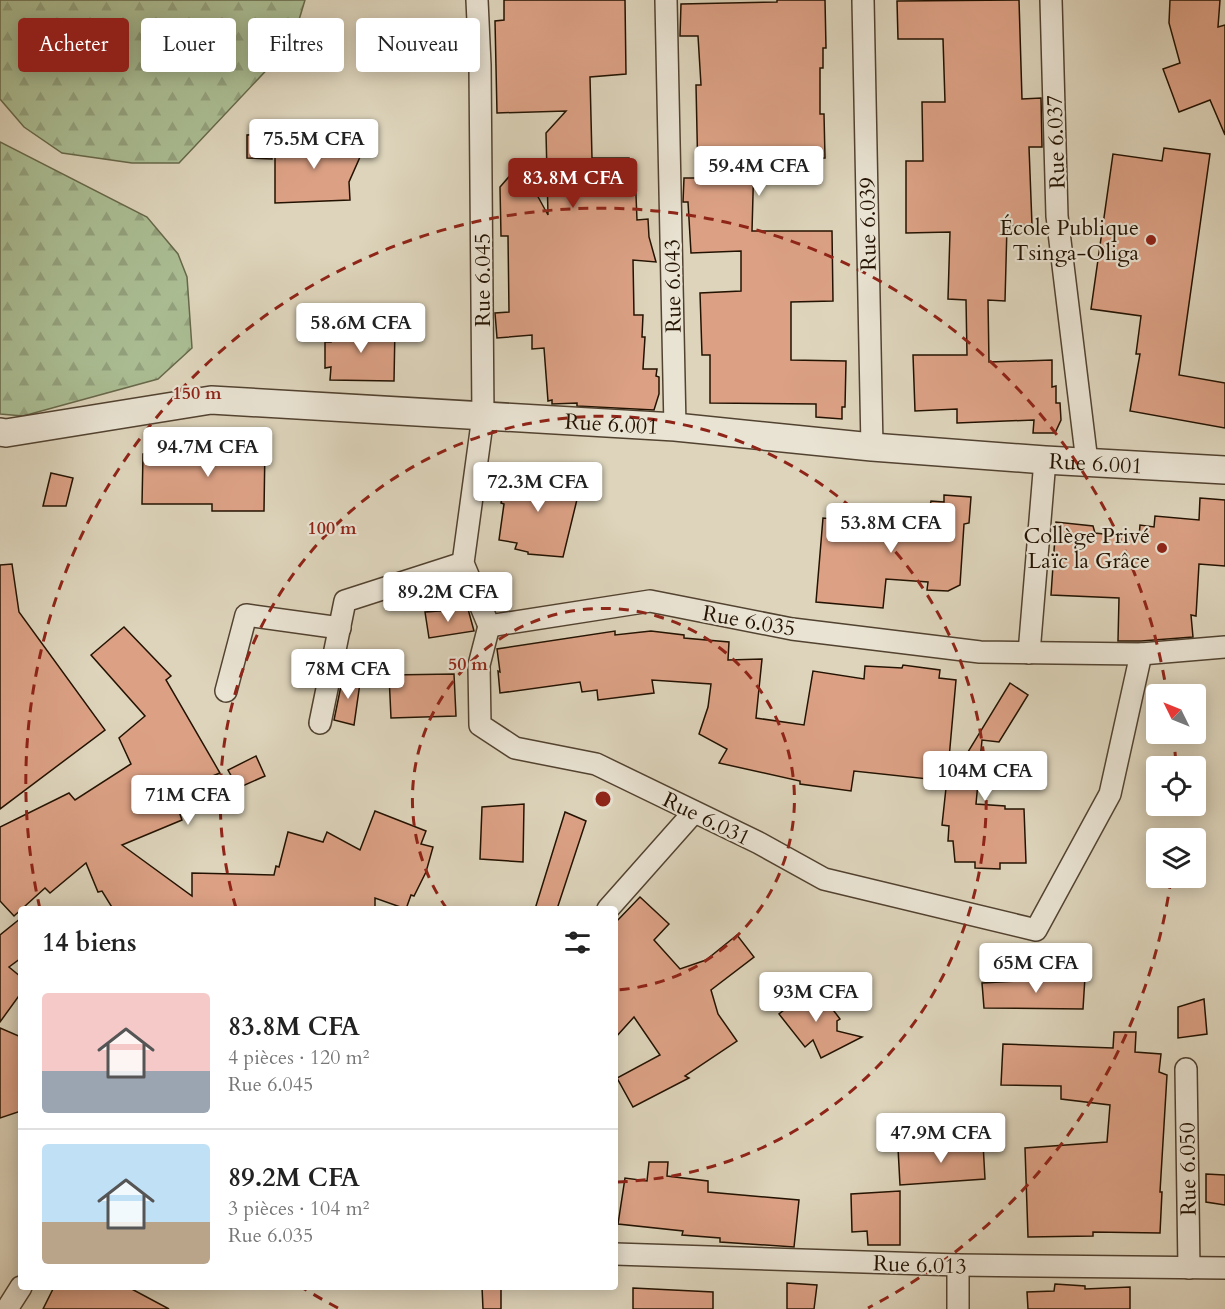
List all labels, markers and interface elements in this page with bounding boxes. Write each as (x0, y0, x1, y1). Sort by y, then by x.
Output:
chip: Acheter (18, 18, 129, 72)
chip: Louer (141, 18, 236, 72)
chip: Filtres (248, 18, 344, 72)
chip: Nouveau (356, 18, 480, 72)
street label: Rue 6.037 (1039, 95, 1073, 189)
pin: 75.5M CFA (245, 119, 383, 170)
text: 75.5M CFA (263, 125, 365, 152)
pin: 59.4M CFA (690, 146, 828, 197)
text: 59.4M CFA (708, 152, 810, 179)
pin: 83.8M CFA (504, 158, 642, 209)
text: 83.8M CFA (522, 164, 624, 191)
street label: Rue 6.039 (852, 177, 884, 271)
place label: École Publique Tsinga-Oliga (999, 213, 1139, 268)
street label: Rue 6.045 (468, 233, 498, 327)
marker: École Publique Tsinga-Oliga (1144, 233, 1158, 247)
street label: Rue 6.043 (657, 239, 689, 333)
pin: 58.6M CFA (292, 303, 430, 354)
text: 58.6M CFA (310, 309, 412, 336)
text: 150 m (172, 381, 222, 406)
street label: Rue 6.001 (564, 407, 659, 442)
pin: 94.7M CFA (139, 427, 277, 478)
text: 94.7M CFA (157, 433, 259, 460)
street label: Rue 6.001 (1048, 446, 1144, 481)
pin: 72.3M CFA (469, 462, 607, 513)
text: 72.3M CFA (487, 468, 589, 495)
pin: 53.8M CFA (822, 503, 960, 554)
text: 53.8M CFA (840, 509, 942, 536)
text: 100 m (307, 516, 357, 541)
place label: Collège Privé Laïc la Grâce (1024, 521, 1150, 576)
marker: Collège Privé Laïc la Grâce (1155, 541, 1169, 555)
pin: 89.2M CFA (379, 572, 517, 623)
text: 89.2M CFA (397, 578, 499, 605)
street label: Rue 6.035 (700, 598, 798, 644)
pin: 78M CFA (293, 649, 403, 700)
text: 50 m (448, 652, 488, 677)
text: 78M CFA (305, 655, 391, 682)
north arrow (1146, 684, 1206, 744)
map controls (1146, 684, 1206, 888)
pin: 104M CFA (923, 751, 1047, 802)
button: locate (1146, 756, 1206, 816)
text: 104M CFA (937, 757, 1033, 784)
pin: 71M CFA (133, 775, 243, 826)
text: 71M CFA (145, 781, 231, 808)
street label: Rue 6.031 (658, 785, 755, 853)
centre of rings (593, 789, 613, 809)
button: layers (1146, 828, 1206, 888)
text: 14 biens (42, 925, 137, 960)
icon: filters (561, 926, 594, 959)
pin: 65M CFA (981, 943, 1091, 994)
text: 65M CFA (993, 949, 1079, 976)
pin: 93M CFA (761, 972, 871, 1023)
text: 93M CFA (773, 978, 859, 1005)
text: 83.8M CFA (228, 1009, 360, 1044)
icon: home (90, 1017, 162, 1089)
text: 4 pièces · 120 m² (228, 1044, 369, 1071)
text: Rue 6.045 (228, 1071, 313, 1098)
pin: 47.9M CFA (872, 1113, 1010, 1164)
text: 47.9M CFA (890, 1119, 992, 1146)
street label: Rue 6.050 (1172, 1122, 1204, 1216)
text: 89.2M CFA (228, 1160, 360, 1195)
icon: home (90, 1168, 162, 1240)
text: 3 pièces · 104 m² (228, 1195, 369, 1222)
text: Rue 6.035 (228, 1222, 313, 1249)
street label: Rue 6.013 (873, 1248, 967, 1282)

